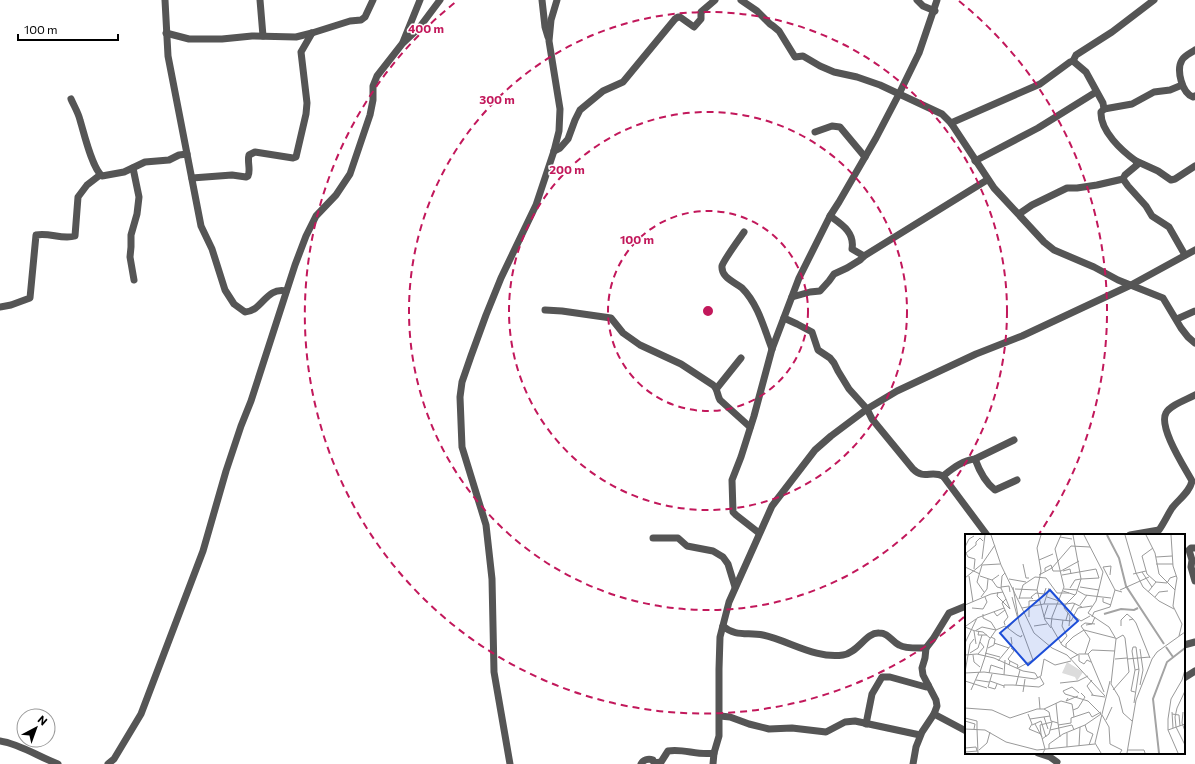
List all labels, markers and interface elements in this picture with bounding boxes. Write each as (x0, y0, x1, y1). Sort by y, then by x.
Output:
scale bar (18, 16, 118, 42)
text: 400 m (408, 21, 444, 35)
text: 100 m (24, 22, 58, 36)
text: 300 m (479, 92, 515, 106)
text: 200 m (549, 162, 585, 176)
text: 100 m (620, 232, 654, 246)
centre of rings (701, 304, 715, 318)
inset map (965, 534, 1185, 754)
north arrow (16, 708, 56, 748)
text: N (36, 712, 50, 728)

